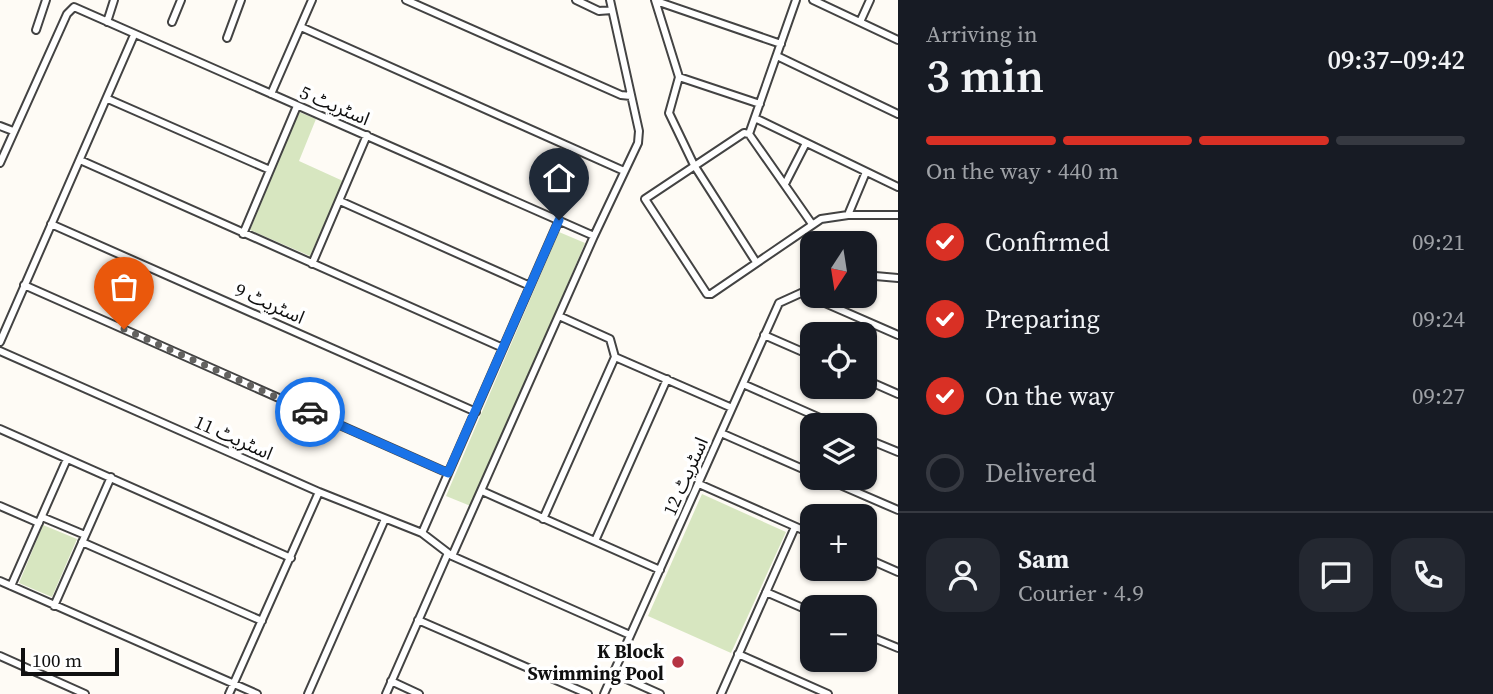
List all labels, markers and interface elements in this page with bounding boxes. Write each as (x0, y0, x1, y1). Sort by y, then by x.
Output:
text: Arriving in (926, 18, 1038, 50)
text: 09:37–09:42 (1328, 42, 1465, 78)
text: 3 min (926, 44, 1044, 107)
street label: اسٹریٹ 5 (296, 79, 374, 131)
pin (529, 148, 589, 220)
text: On the way · 440 m (926, 155, 1119, 187)
icon: home (540, 159, 578, 197)
icon: check (926, 223, 964, 261)
text: Confirmed (985, 224, 1110, 260)
text: 09:21 (1412, 226, 1465, 258)
north arrow (800, 231, 877, 308)
map controls (800, 231, 877, 672)
pin (94, 257, 154, 329)
icon: bag (105, 268, 143, 306)
street label: اسٹریٹ 9 (231, 276, 309, 330)
icon: check (926, 300, 964, 338)
text: Preparing (985, 301, 1100, 337)
text: 09:24 (1412, 303, 1465, 335)
button: locate (800, 322, 877, 399)
courier (275, 377, 345, 447)
icon: check (926, 377, 964, 415)
text: On the way (985, 378, 1114, 414)
text: 09:27 (1412, 380, 1465, 412)
icon: car (291, 393, 329, 431)
street label: اسٹریٹ 11 (191, 408, 277, 466)
button: layers (800, 413, 877, 490)
street label: اسٹریٹ 12 (656, 433, 714, 519)
text: Delivered (985, 455, 1096, 491)
button: + (800, 504, 877, 581)
button: person (926, 538, 1000, 612)
button: chat (1299, 538, 1373, 612)
button: phone (1391, 538, 1465, 612)
text: Sam (1018, 541, 1069, 577)
text: Courier · 4.9 (1018, 577, 1144, 609)
button: − (800, 595, 877, 672)
place label: K Block Swimming Pool (528, 638, 665, 686)
scale bar (21, 645, 119, 677)
text: 100 m (32, 647, 82, 673)
marker: K Block Swimming Pool (670, 654, 686, 670)

